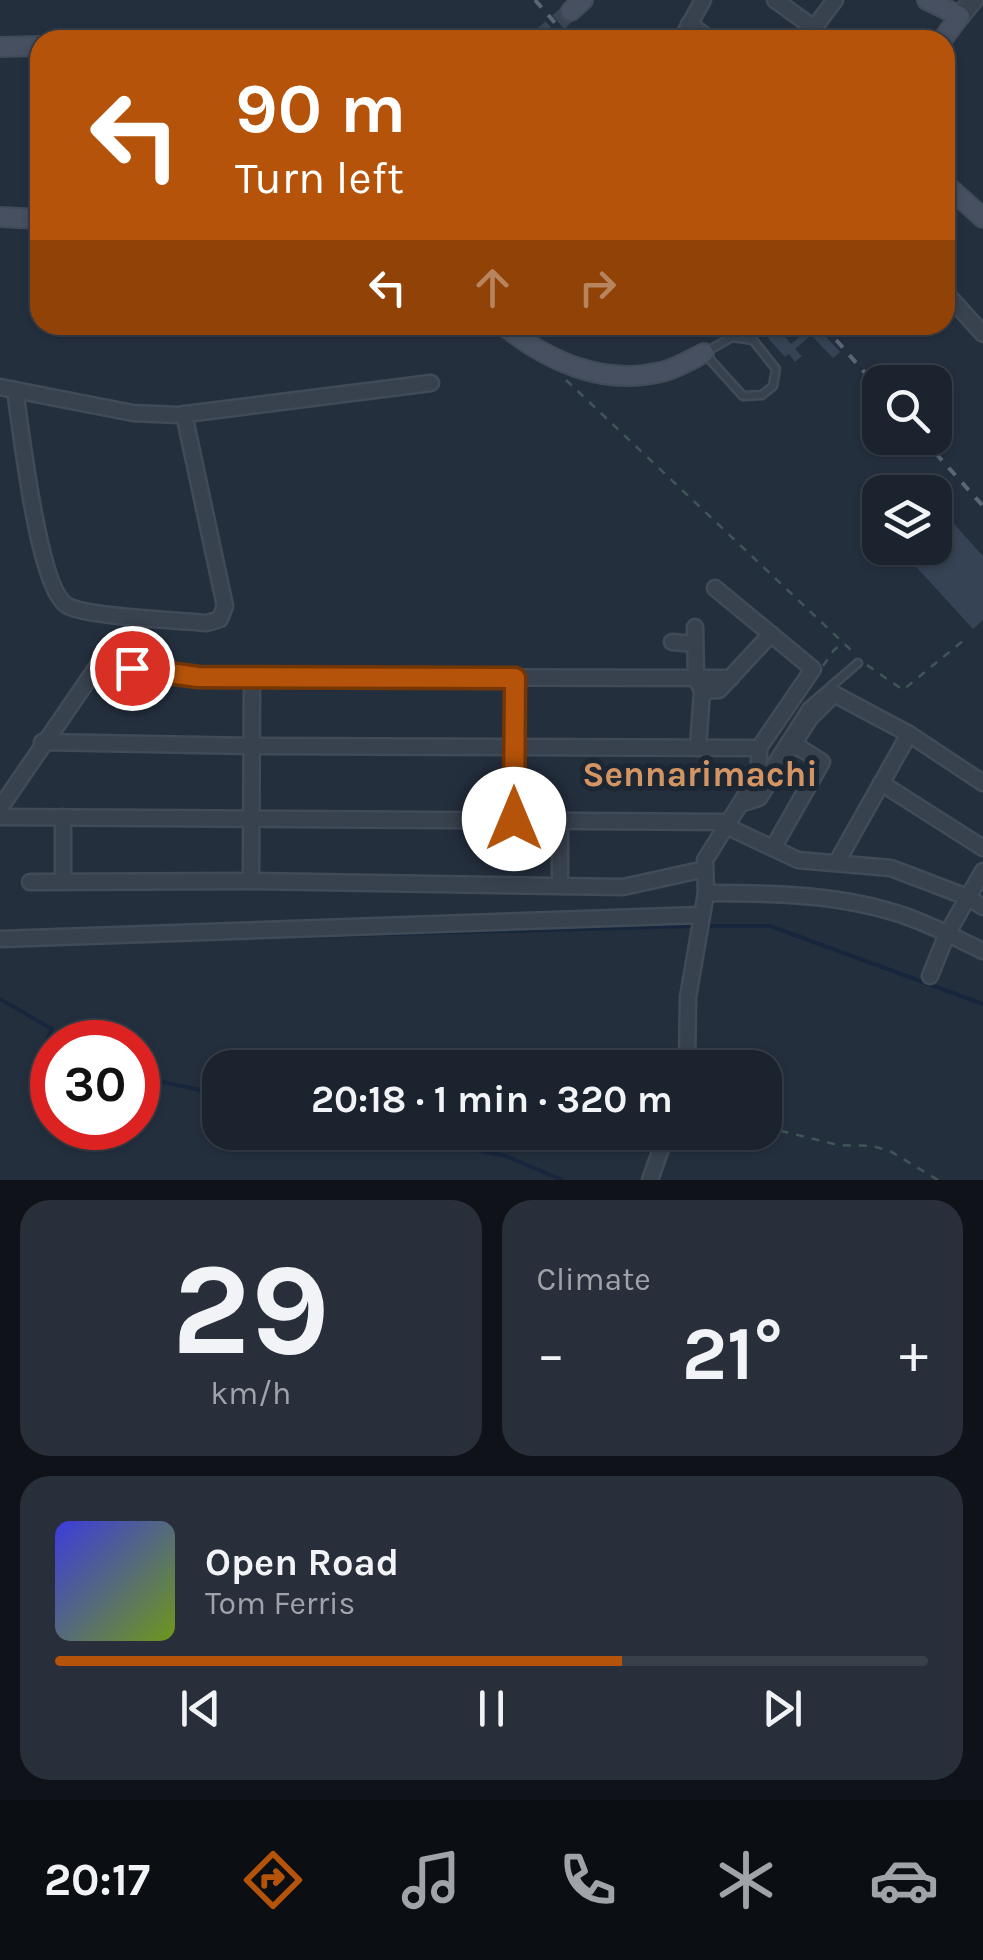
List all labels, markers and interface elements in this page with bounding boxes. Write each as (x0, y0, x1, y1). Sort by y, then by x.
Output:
text: 90 m (235, 68, 406, 150)
icon: left (70, 70, 200, 200)
text: Turn left (235, 152, 404, 204)
icon: left (360, 260, 415, 315)
icon: ahead (465, 260, 520, 315)
icon: right (570, 260, 625, 315)
map controls (862, 365, 952, 565)
button: search (862, 365, 952, 455)
button: layers (862, 475, 952, 565)
pin (90, 626, 175, 711)
icon: arrive (105, 641, 160, 696)
district label: Sennarimachi (582, 754, 818, 795)
position arrow (462, 767, 566, 871)
speed limit sign: 30 (30, 1020, 160, 1150)
text: 20:18 · 1 min · 320 m (311, 1077, 673, 1122)
text: 29 (172, 1234, 330, 1386)
text: Climate (537, 1261, 651, 1298)
text: 21° (682, 1310, 783, 1398)
text: − (537, 1322, 565, 1386)
text: + (899, 1322, 928, 1386)
text: km/h (210, 1375, 291, 1412)
text: Open Road (205, 1540, 399, 1585)
text: Tom Ferris (205, 1585, 355, 1622)
icon: previous (173, 1681, 228, 1736)
icon: pause (464, 1681, 519, 1736)
icon: next (755, 1681, 810, 1736)
icon: directions (238, 1845, 308, 1915)
icon: music (396, 1845, 466, 1915)
icon: phone (553, 1845, 623, 1915)
icon: climate (711, 1845, 781, 1915)
icon: car (869, 1845, 939, 1915)
text: 20:17 (44, 1854, 150, 1906)

